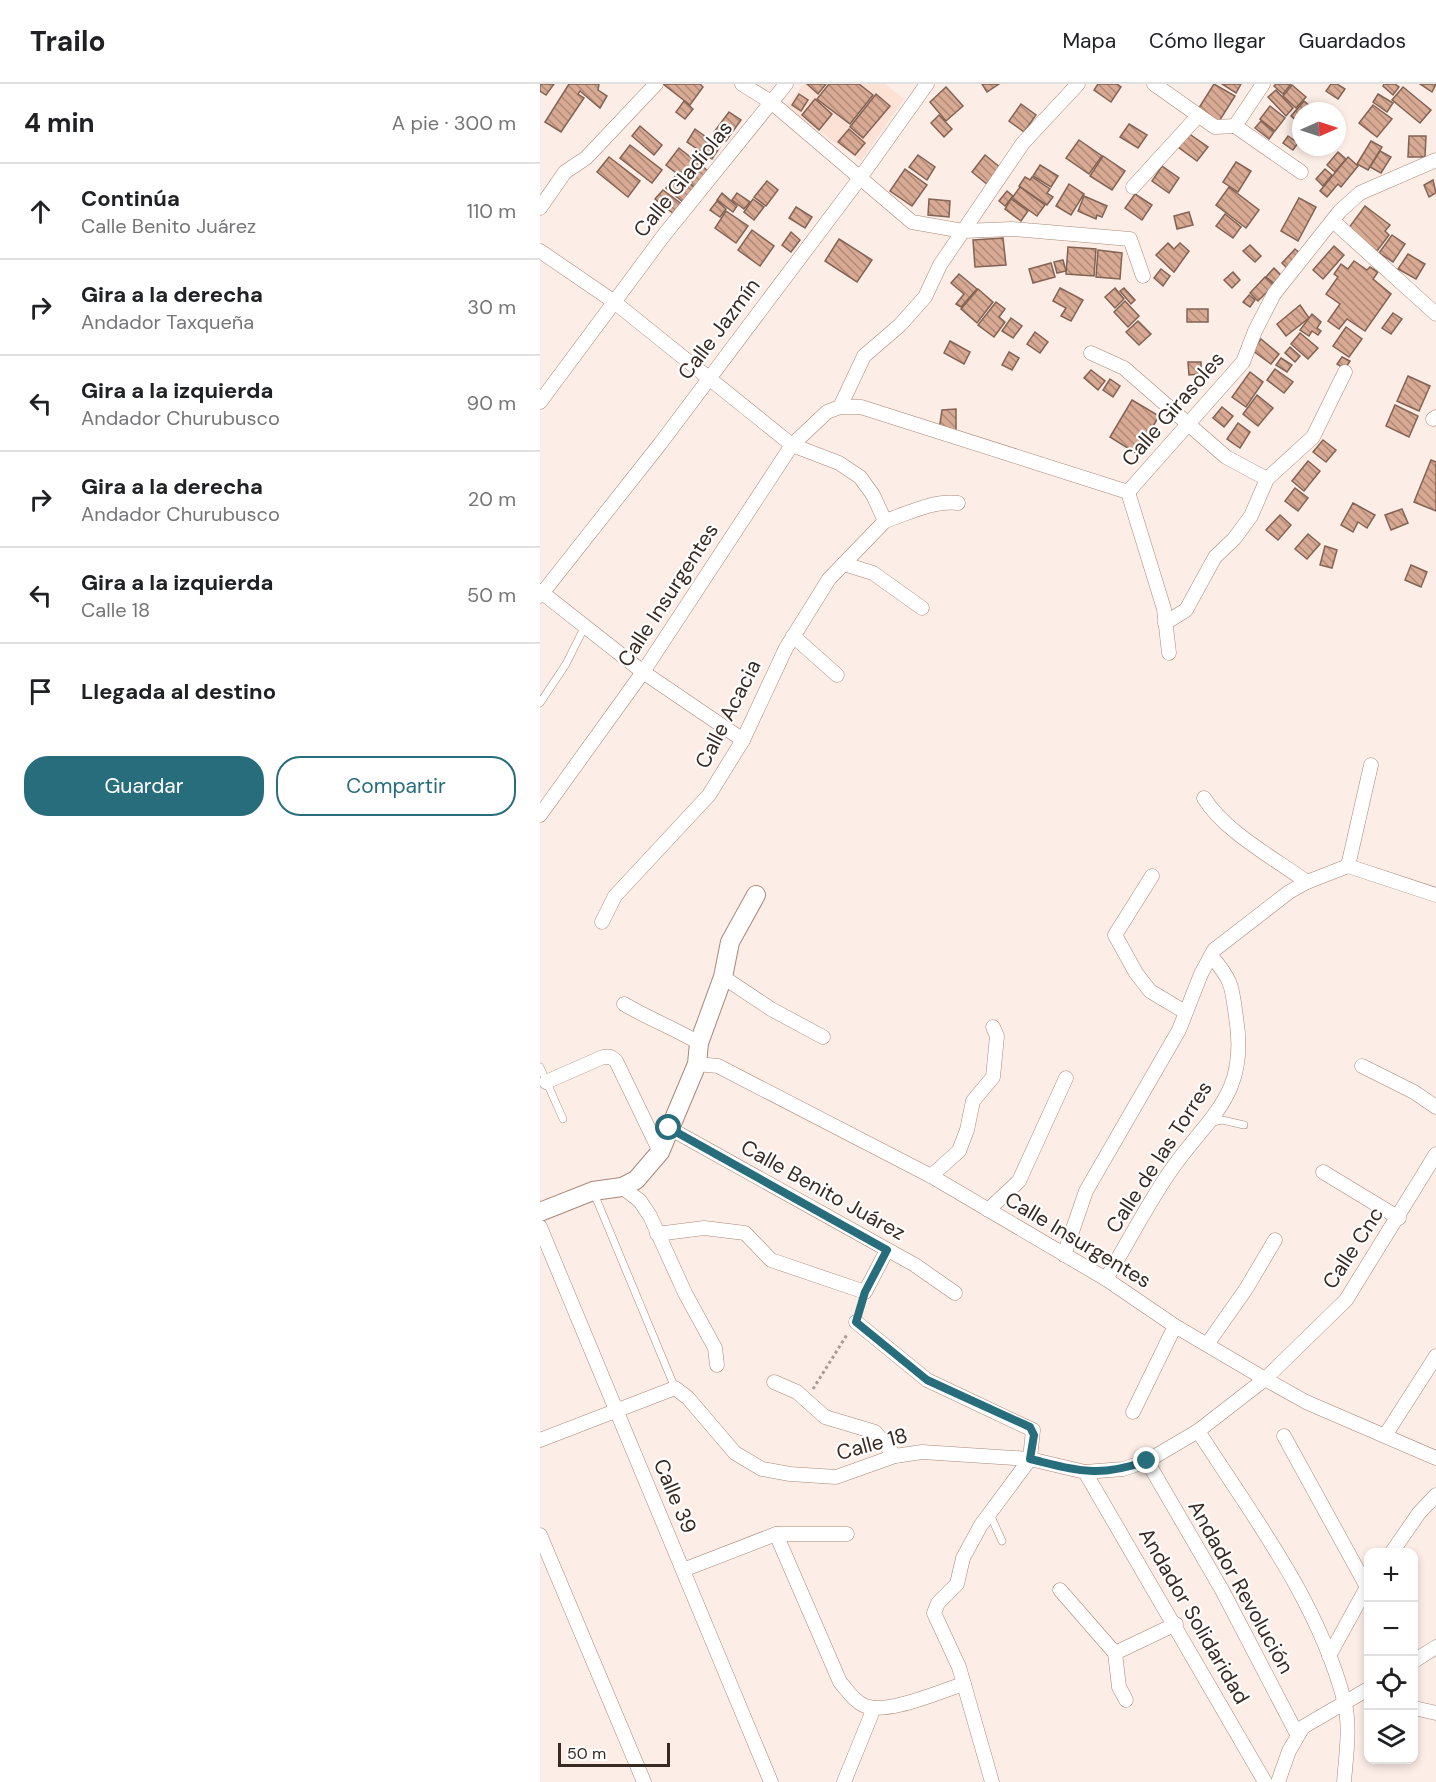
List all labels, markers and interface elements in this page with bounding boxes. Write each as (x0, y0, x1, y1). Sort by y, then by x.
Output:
text: Trailo (30, 23, 106, 60)
text: Mapa (1062, 27, 1116, 55)
text: Cómo llegar (1149, 27, 1266, 55)
text: Guardados (1299, 27, 1406, 55)
north arrow (1292, 102, 1346, 156)
text: 4 min (24, 106, 95, 140)
text: A pie · 300 m (392, 110, 516, 136)
street label: Calle Gladiolas (627, 115, 739, 243)
text: Continúa (81, 184, 180, 213)
icon: ahead (24, 195, 57, 228)
text: 110 m (467, 198, 516, 224)
text: Calle Benito Juárez (81, 213, 256, 239)
street label: Calle Jazmín (672, 273, 766, 385)
text: Gira a la derecha (81, 280, 263, 309)
icon: right (24, 291, 57, 324)
text: 30 m (467, 294, 516, 320)
text: Andador Taxqueña (81, 309, 254, 335)
street label: Calle Girasoles (1115, 346, 1231, 472)
text: Gira a la izquierda (81, 376, 273, 405)
icon: left (24, 387, 57, 420)
text: 90 m (467, 390, 516, 416)
text: Andador Churubusco (81, 405, 280, 431)
text: Gira a la derecha (81, 472, 263, 501)
icon: right (24, 483, 57, 516)
text: 20 m (468, 486, 516, 512)
text: Andador Churubusco (81, 501, 280, 527)
street label: Calle Insurgentes (611, 518, 725, 672)
text: Gira a la izquierda (81, 568, 273, 597)
icon: left (24, 579, 57, 612)
text: 50 m (467, 582, 516, 608)
text: Calle 18 (81, 597, 150, 623)
street label: Calle Acacia (689, 655, 767, 773)
icon: arrive (24, 675, 57, 708)
text: Llegada al destino (81, 677, 276, 706)
button: Guardar (24, 756, 264, 816)
button: Compartir (276, 756, 516, 816)
street label: Calle de las Torres (1099, 1075, 1219, 1239)
route start (655, 1114, 681, 1140)
street label: Calle Benito Juárez (736, 1133, 910, 1247)
street label: Calle Insurgentes (1000, 1185, 1156, 1295)
street label: Calle Cnc (1316, 1202, 1390, 1294)
street label: Calle 18 (833, 1421, 911, 1467)
route end (1133, 1447, 1159, 1473)
street label: Calle 39 (647, 1454, 703, 1538)
street label: Andador Revolución (1182, 1495, 1300, 1679)
street label: Andador Solidaridad (1132, 1523, 1256, 1709)
map controls (1364, 1548, 1418, 1764)
button: + (1364, 1548, 1418, 1602)
button: − (1364, 1602, 1418, 1656)
button: locate (1364, 1656, 1418, 1710)
button: layers (1364, 1710, 1418, 1764)
scale bar (558, 1740, 670, 1768)
text: 50 m (567, 1743, 606, 1764)

